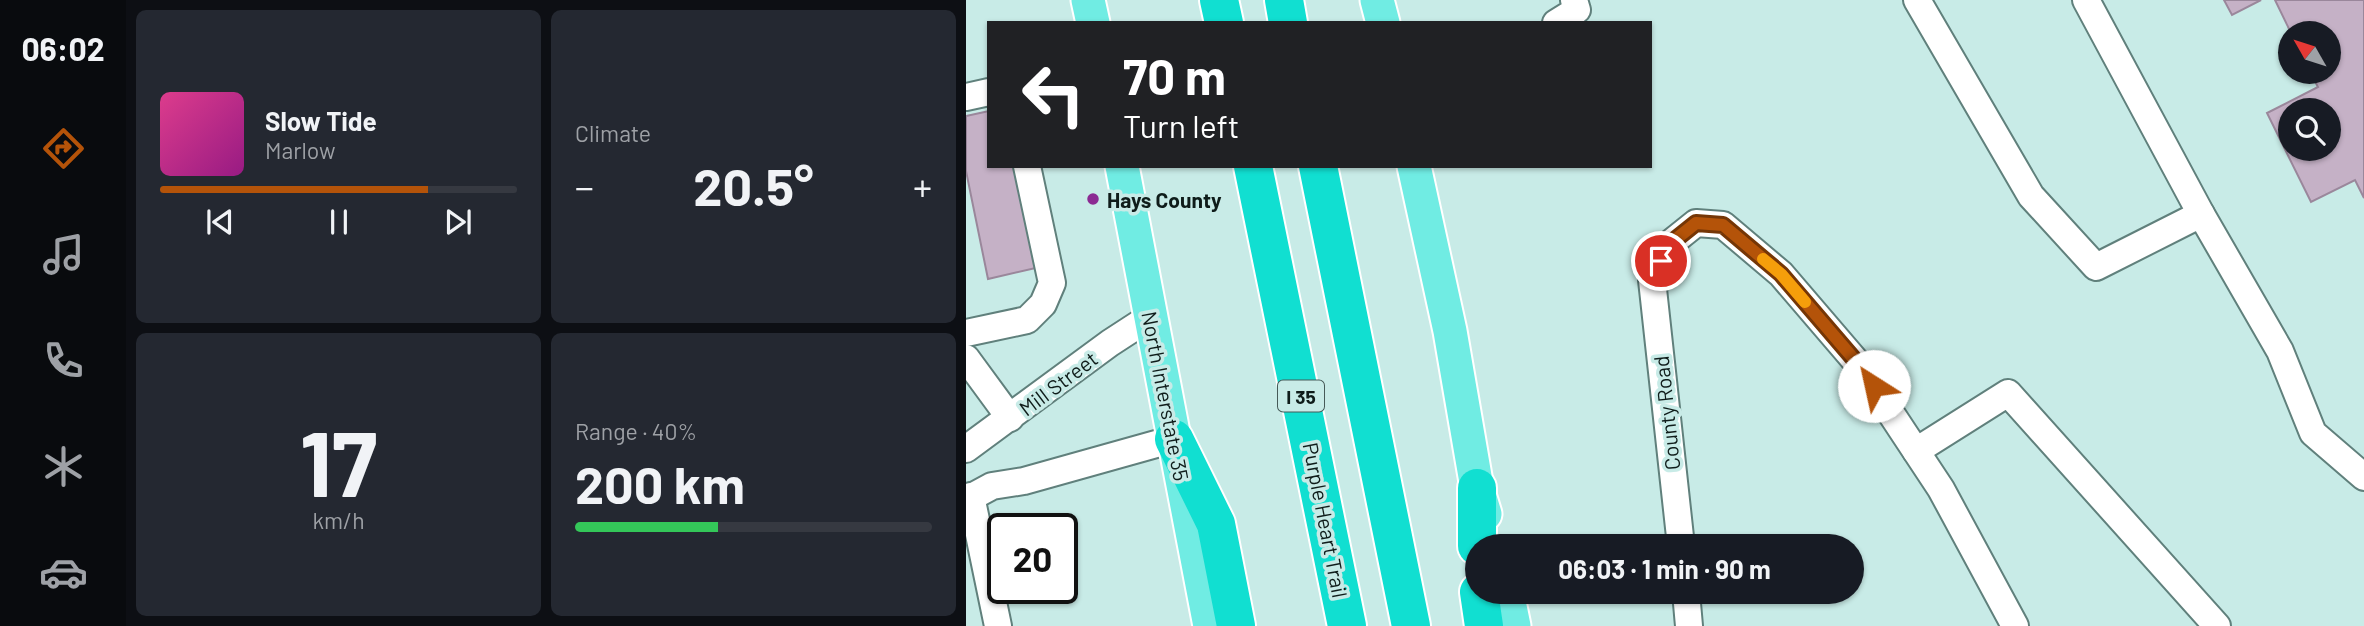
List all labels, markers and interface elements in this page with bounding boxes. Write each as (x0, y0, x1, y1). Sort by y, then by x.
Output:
north arrow (2278, 21, 2342, 84)
map controls (2278, 21, 2341, 161)
text: 06:02 (21, 29, 105, 67)
text: 70 m (1123, 46, 1226, 105)
icon: left (1008, 49, 1099, 140)
button: search (2278, 98, 2341, 161)
text: Slow Tide (265, 105, 377, 136)
text: Turn left (1123, 106, 1240, 144)
text: Climate (575, 119, 651, 147)
icon: directions (39, 124, 88, 173)
text: Marlow (265, 136, 336, 164)
text: 20.5° (693, 154, 814, 216)
text: − (575, 163, 594, 209)
text: + (913, 163, 932, 209)
place label: Hays County (1107, 187, 1222, 212)
marker: Hays County (1085, 191, 1101, 207)
icon: previous (201, 203, 239, 241)
icon: pause (320, 203, 358, 241)
icon: next (439, 203, 477, 241)
icon: music (39, 230, 88, 279)
pin (1631, 231, 1691, 291)
icon: arrive (1642, 242, 1680, 280)
street label: North Interstate 35 (1137, 309, 1195, 483)
icon: phone (39, 336, 88, 385)
street label: Mill Street (1014, 345, 1102, 421)
position arrow (1837, 349, 1911, 423)
street label: County Road (1648, 355, 1684, 471)
road number: I 35 (1278, 380, 1324, 412)
text: 17 (300, 406, 377, 515)
text: Range · 40% (575, 417, 697, 445)
street label: Purple Heart Trail (1299, 440, 1353, 600)
icon: climate (39, 442, 88, 491)
text: 200 km (575, 452, 745, 514)
text: km/h (312, 506, 365, 534)
speed limit sign: 20 (987, 513, 1078, 604)
icon: car (39, 548, 88, 597)
text: 06:03 · 1 min · 90 m (1558, 553, 1771, 584)

